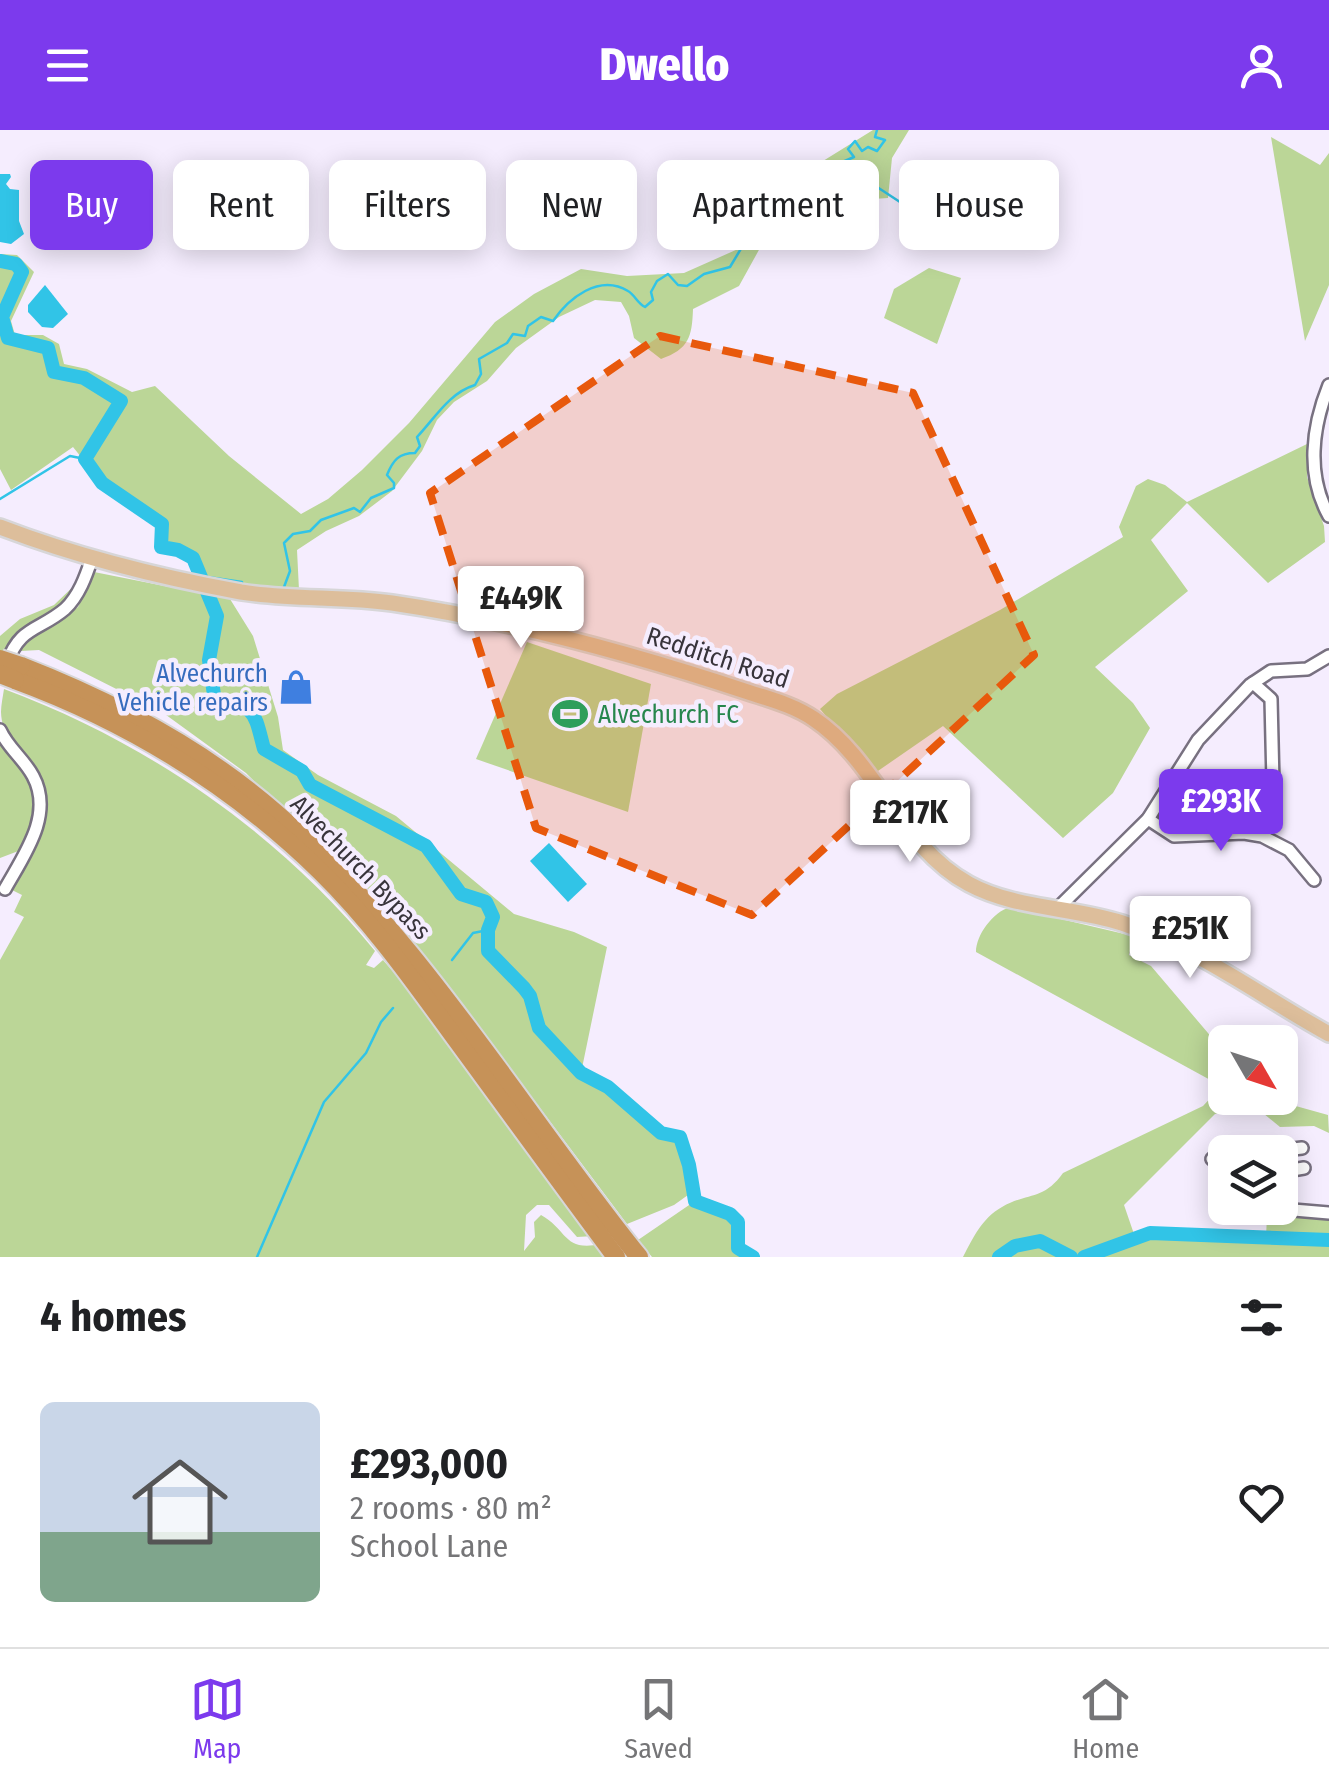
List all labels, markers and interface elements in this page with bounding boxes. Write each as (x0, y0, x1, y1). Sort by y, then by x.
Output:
icon: menu (40, 38, 95, 93)
text: Dwello (599, 38, 730, 92)
icon: person (1234, 38, 1289, 93)
chip: Buy (30, 160, 153, 250)
chip: Rent (173, 160, 309, 250)
chip: Filters (329, 160, 486, 250)
chip: New (506, 160, 637, 250)
chip: Apartment (657, 160, 879, 250)
chip: House (899, 160, 1059, 250)
pin: £449K (451, 566, 591, 651)
text: £449K (480, 579, 562, 617)
street label: Redditch Road (643, 621, 793, 695)
place label: Alvechurch Vehicle repairs (118, 659, 268, 718)
shop icon: Alvechurch Vehicle repairs (277, 668, 315, 706)
sports icon: Alvechurch FC (551, 695, 589, 733)
place label: Alvechurch FC (598, 700, 739, 730)
pin: £293K (1151, 769, 1291, 854)
pin: £217K (840, 780, 980, 865)
text: £293K (1181, 782, 1261, 820)
street label: Alvechurch Bypass (284, 789, 437, 946)
text: £217K (872, 793, 948, 831)
pin: £251K (1120, 896, 1260, 981)
text: £251K (1152, 909, 1228, 947)
north arrow (1208, 1025, 1298, 1115)
map controls (1208, 1025, 1298, 1225)
button: layers (1208, 1135, 1298, 1225)
icon: filters (1234, 1290, 1289, 1345)
text: 4 homes (40, 1292, 187, 1342)
text: £293,000 (350, 1439, 508, 1489)
icon: home (120, 1442, 240, 1562)
icon: heart (1234, 1475, 1289, 1530)
text: 2 rooms · 80 m² (350, 1489, 552, 1527)
text: School Lane (350, 1527, 508, 1565)
tab: Map (190, 1672, 245, 1765)
tab: Saved (624, 1672, 693, 1765)
tab: Home (1072, 1672, 1139, 1765)

